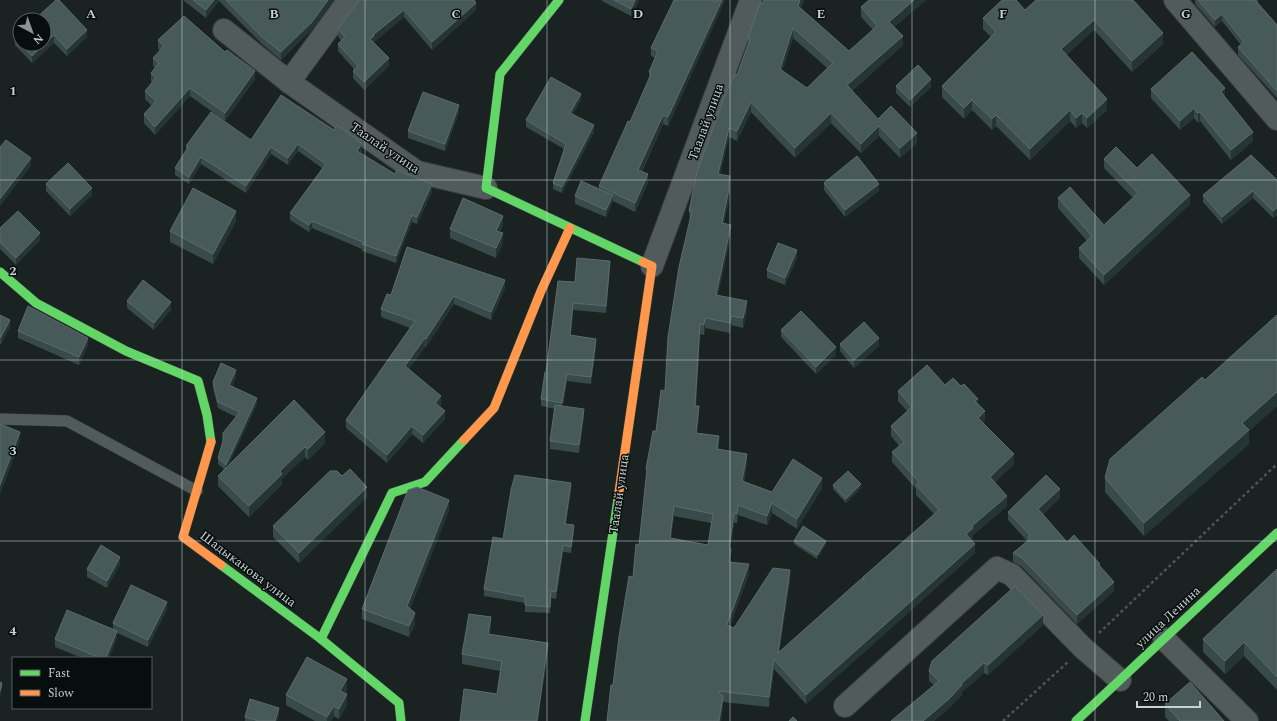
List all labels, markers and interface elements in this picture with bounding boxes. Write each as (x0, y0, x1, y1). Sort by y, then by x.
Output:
text: A (86, 4, 96, 24)
text: B (269, 4, 279, 24)
text: C (451, 4, 461, 24)
text: D (633, 4, 643, 24)
text: E (817, 4, 826, 24)
text: F (999, 4, 1007, 24)
text: G (1181, 4, 1191, 24)
north arrow (12, 12, 52, 52)
text: N (29, 30, 47, 49)
street label: Таалай улица (683, 80, 729, 163)
text: 1 (9, 81, 17, 101)
street label: Таалай улица (346, 117, 424, 179)
text: 2 (9, 261, 17, 281)
text: 3 (9, 441, 17, 461)
street label: Таалай улица (604, 452, 635, 535)
street label: Шадыканова улица (196, 526, 301, 612)
street label: улица Ленина (1130, 581, 1206, 653)
text: 4 (9, 621, 17, 641)
legend (12, 657, 152, 709)
text: Fast (48, 664, 70, 683)
scale bar (1137, 683, 1200, 709)
text: Slow (48, 684, 74, 703)
text: 20 m (1143, 688, 1168, 707)

